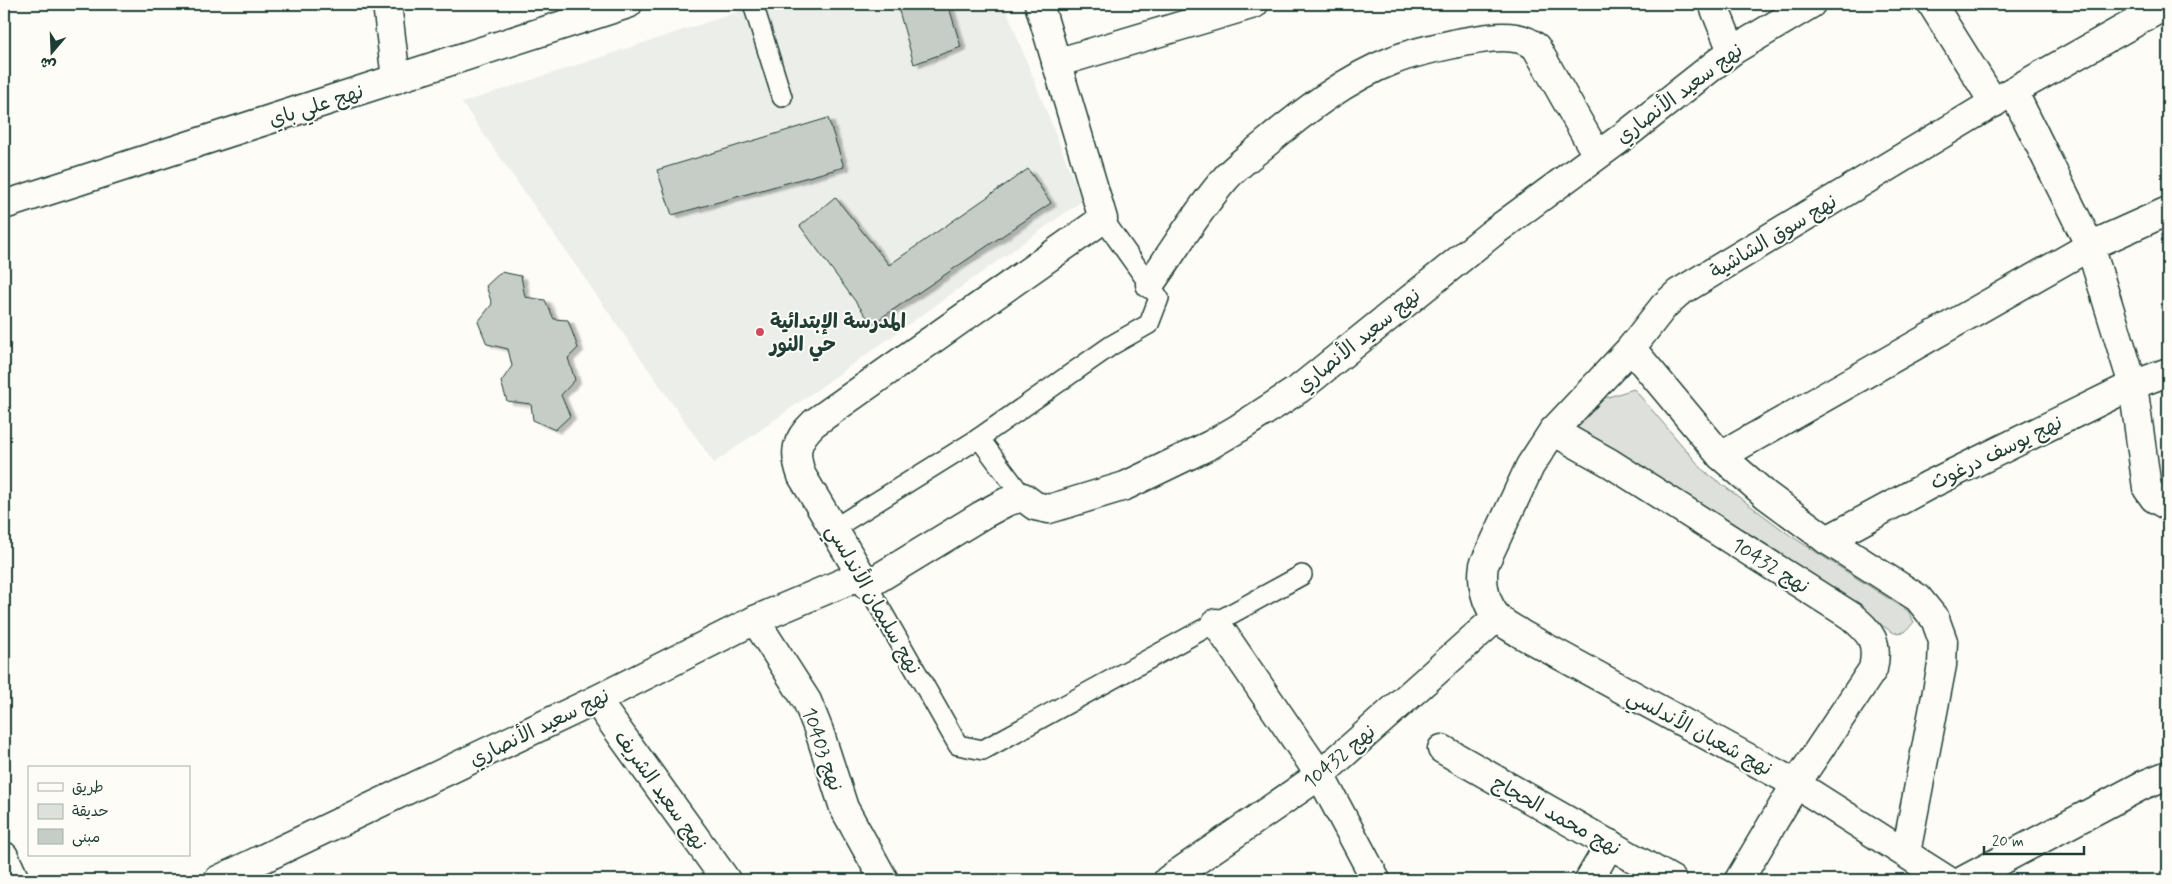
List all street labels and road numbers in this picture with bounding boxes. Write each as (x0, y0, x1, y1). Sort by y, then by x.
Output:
street label: نهج سعيد الأنصاري (1610, 37, 1749, 151)
street label: نهج علي باي (266, 78, 368, 137)
street label: نهج سوق الشاشية (1705, 189, 1842, 286)
street label: نهج سعيد الأنصاري (1290, 282, 1427, 400)
street label: نهج يوسف درغوث (1926, 410, 2067, 497)
street label: نهج سليمان الأندلسي (816, 519, 928, 681)
street label: نهج 10432 (1726, 532, 1814, 601)
street label: نهج سعيد الأنصاري (465, 682, 614, 774)
street label: نهج شعبان الأندلسي (1621, 683, 1777, 786)
street label: نهج 10403 (795, 704, 848, 795)
street label: نهج 10432 (1298, 719, 1382, 795)
street label: نهج سعيد الشريف (607, 725, 713, 856)
street label: نهج محمد الحجاج (1487, 770, 1625, 863)

